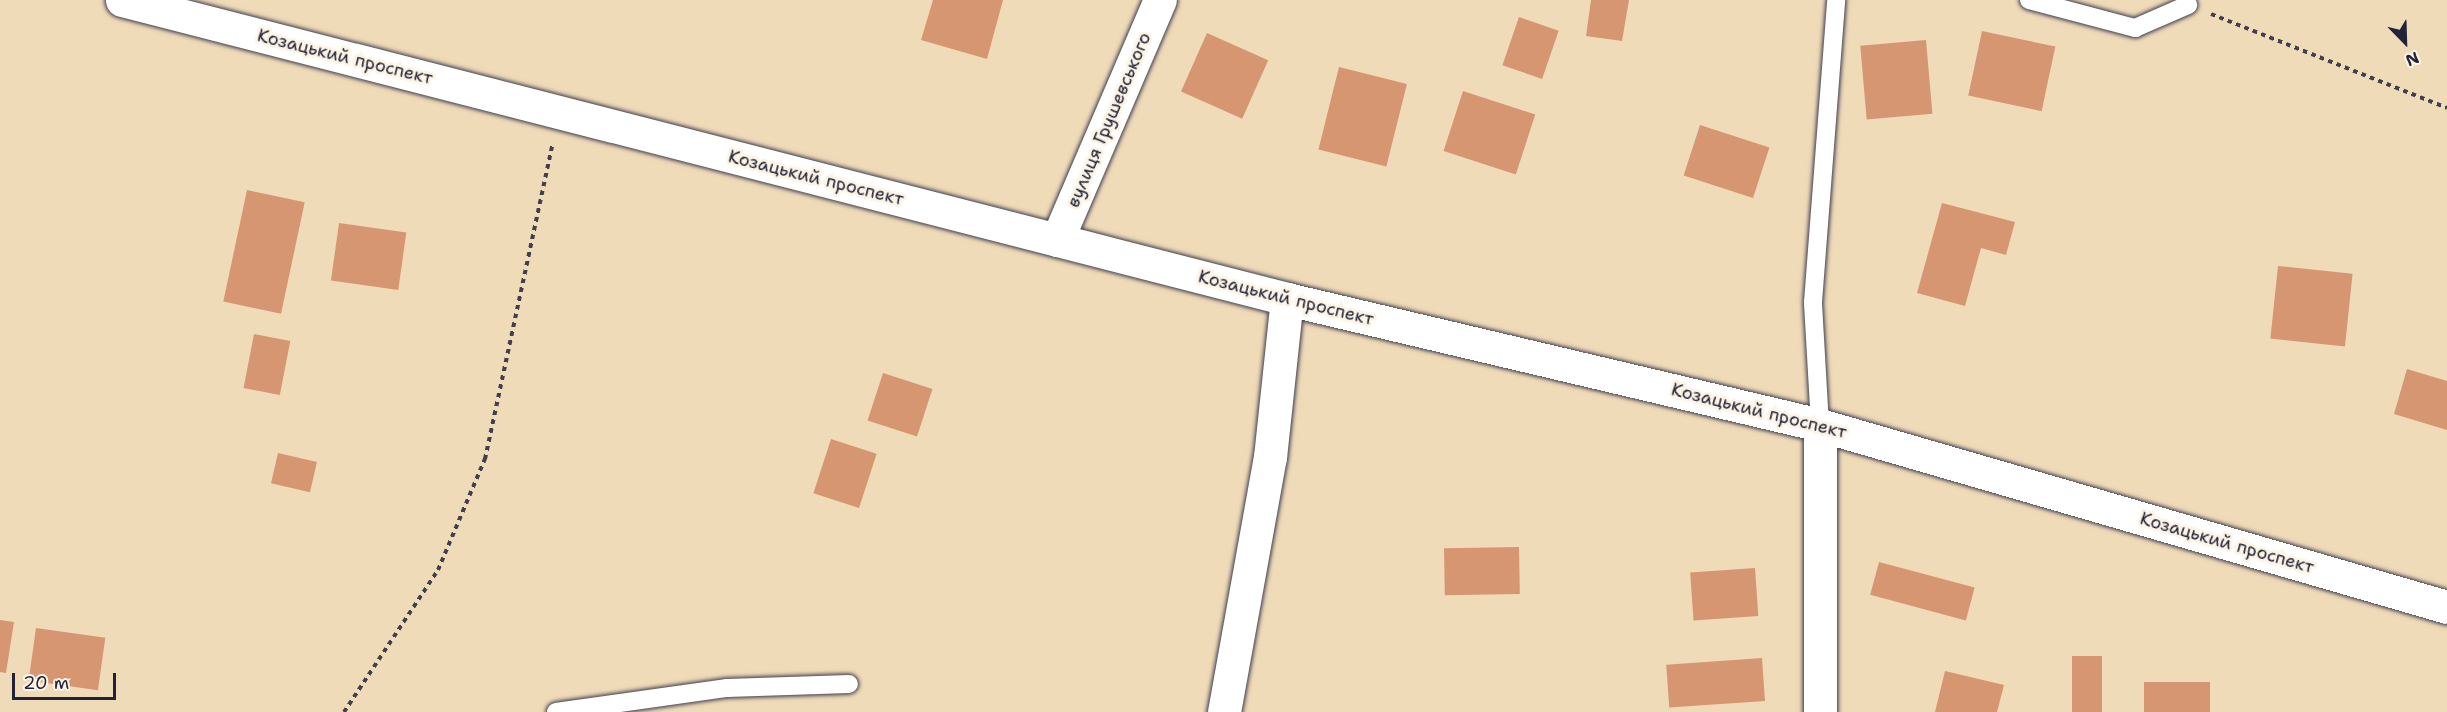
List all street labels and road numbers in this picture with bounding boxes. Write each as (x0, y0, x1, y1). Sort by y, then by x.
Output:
street label: Козацький проспект (255, 25, 435, 89)
street label: вулиця Грушевського (1062, 29, 1156, 211)
street label: Козацький проспект (726, 146, 906, 210)
street label: Козацький проспект (1196, 266, 1376, 330)
street label: Козацький проспект (1669, 379, 1849, 443)
street label: Козацький проспект (2138, 508, 2316, 578)

